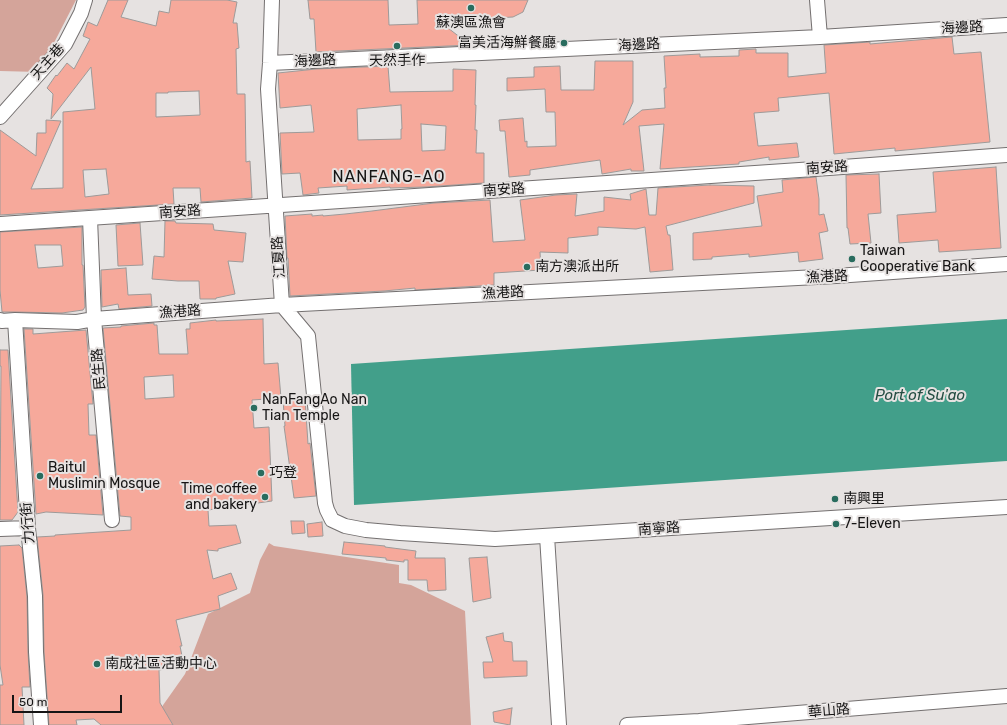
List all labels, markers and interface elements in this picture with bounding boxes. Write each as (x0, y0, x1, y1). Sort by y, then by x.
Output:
marker: 蘇澳區漁會 (466, 3, 476, 13)
place label: 蘇澳區漁會 (436, 15, 506, 31)
street label: 海邊路 (941, 19, 983, 37)
place label: 富美活海鮮餐廳 (458, 35, 556, 51)
street label: 海邊路 (618, 36, 660, 54)
marker: 富美活海鮮餐廳 (559, 38, 569, 48)
street label: 天主巷 (28, 41, 68, 83)
marker: 天然手作 (392, 41, 402, 51)
street label: 海邊路 (294, 52, 336, 70)
place label: 天然手作 (369, 53, 425, 69)
street label: 南安路 (805, 158, 849, 178)
district label: NANFANG-AO (332, 167, 446, 187)
street label: 南安路 (482, 180, 526, 200)
street label: 南安路 (158, 202, 202, 222)
street label: 江夏路 (269, 235, 289, 279)
place label: Taiwan Cooperative Bank (860, 243, 975, 276)
marker: Taiwan Cooperative Bank (847, 254, 857, 264)
place label: 南方澳派出所 (535, 259, 619, 275)
marker: 南方澳派出所 (522, 262, 532, 272)
street label: 漁港路 (806, 268, 848, 286)
street label: 漁港路 (482, 284, 524, 302)
street label: 漁港路 (158, 302, 202, 322)
street label: 民生路 (89, 347, 109, 391)
water label: Port of Su'ao (875, 387, 965, 405)
place label: NanFangAo Nan Tian Temple (262, 392, 367, 424)
marker: NanFangAo Nan Tian Temple (249, 403, 259, 413)
place label: Baitul Muslimin Mosque (48, 460, 160, 492)
place label: 巧登 (269, 465, 297, 481)
marker: 巧登 (256, 468, 266, 478)
marker: Baitul Muslimin Mosque (35, 471, 45, 481)
place label: Time coffee and bakery (181, 481, 257, 514)
place label: 南興里 (843, 491, 885, 507)
marker: Time coffee and bakery (260, 492, 270, 502)
marker: 南興里 (830, 494, 840, 504)
street label: 力行街 (18, 501, 38, 545)
place label: 7-Eleven (844, 516, 901, 532)
street label: 南寧路 (637, 519, 681, 539)
marker: 7-Eleven (831, 519, 841, 529)
place label: 南成社區活動中心 (105, 656, 217, 672)
marker: 南成社區活動中心 (92, 659, 102, 669)
scale bar (14, 687, 124, 713)
text: 50 m (19, 695, 47, 709)
street label: 華山路 (807, 701, 851, 721)

